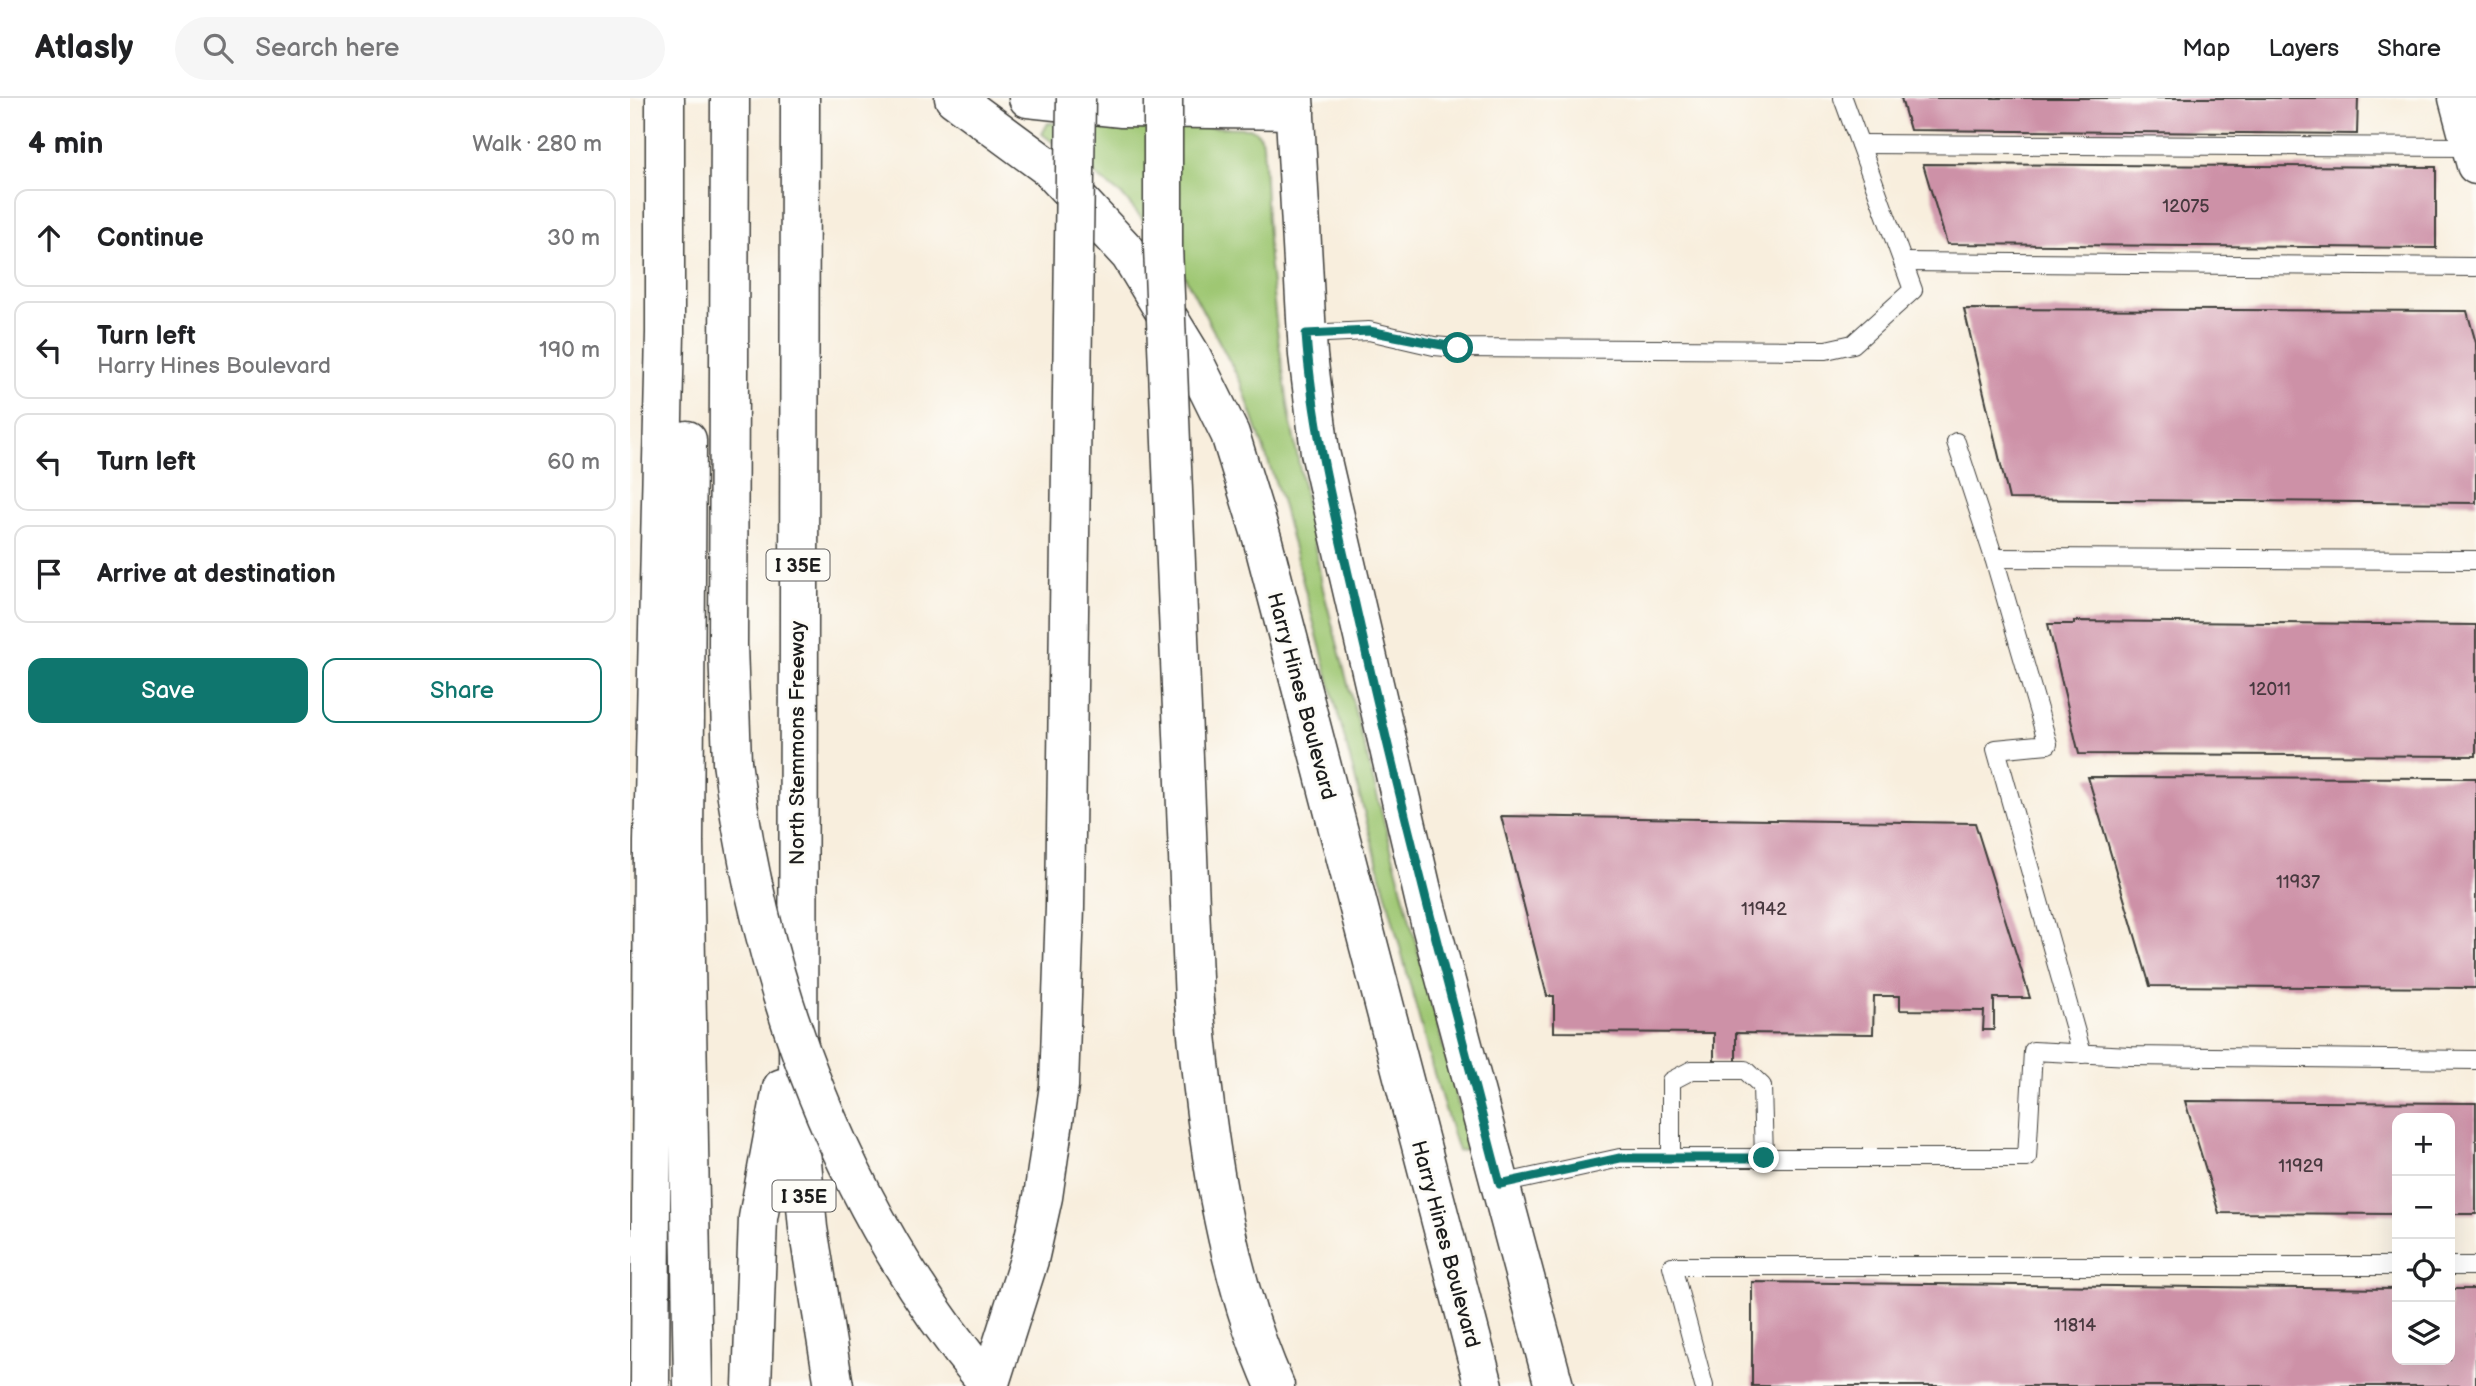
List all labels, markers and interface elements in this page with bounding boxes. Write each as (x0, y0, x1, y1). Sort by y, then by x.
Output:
search box (175, 17, 665, 80)
text: Atlasly (35, 28, 133, 68)
icon: search (199, 29, 237, 67)
text: Search here (255, 33, 399, 64)
text: Map (2182, 34, 2230, 63)
text: Layers (2268, 34, 2339, 63)
text: Share (2377, 34, 2441, 63)
text: 4 min (28, 126, 103, 162)
text: Walk · 280 m (472, 130, 602, 158)
house number: 12075 (2162, 196, 2210, 217)
icon: ahead (30, 219, 68, 257)
text: Continue (97, 223, 204, 254)
text: 30 m (547, 224, 600, 252)
text: Turn left (97, 321, 196, 352)
icon: left (30, 331, 68, 369)
route start (1442, 332, 1473, 363)
text: 190 m (539, 336, 600, 364)
text: Harry Hines Boulevard (97, 352, 331, 380)
icon: left (30, 443, 68, 481)
text: Turn left (97, 447, 196, 478)
text: 60 m (547, 448, 600, 476)
road number: I 35E (766, 550, 830, 580)
icon: arrive (30, 555, 68, 593)
text: Arrive at destination (97, 559, 336, 590)
street label: Harry Hines Boulevard (1262, 590, 1341, 802)
street label: North Stemmons Freeway (785, 620, 810, 865)
button: Save (28, 658, 308, 723)
button: Share (322, 658, 602, 723)
house number: 12011 (2249, 679, 2291, 700)
house number: 11937 (2276, 872, 2320, 893)
house number: 11942 (1741, 899, 1787, 920)
map controls (2392, 1113, 2455, 1365)
button: + (2392, 1113, 2455, 1176)
street label: Harry Hines Boulevard (1406, 1138, 1485, 1350)
route end (1748, 1142, 1779, 1173)
house number: 11929 (2278, 1156, 2324, 1177)
button: − (2392, 1176, 2455, 1239)
road number: I 35E (772, 1180, 836, 1212)
button: locate (2392, 1239, 2455, 1302)
button: layers (2392, 1302, 2455, 1365)
house number: 11814 (2054, 1315, 2096, 1336)

